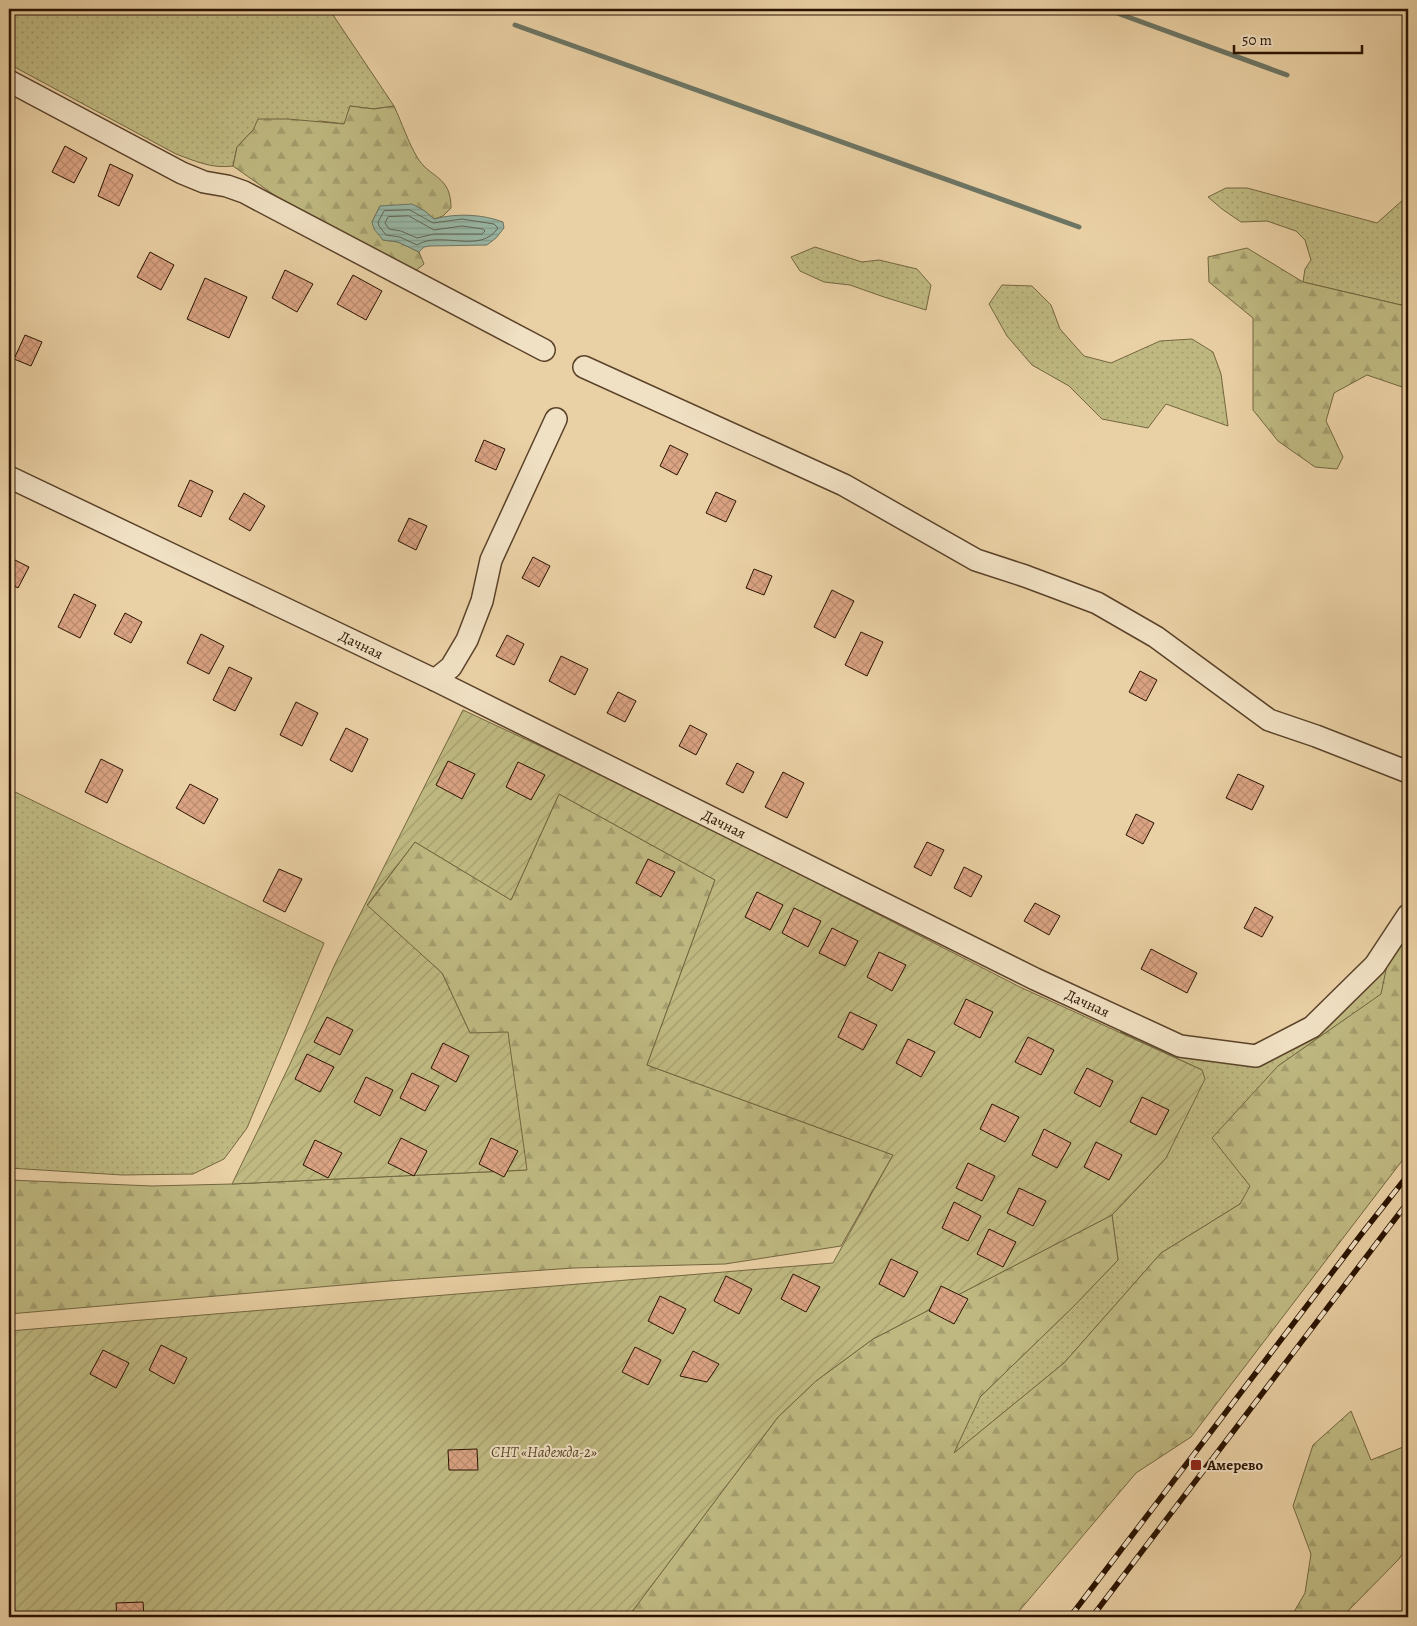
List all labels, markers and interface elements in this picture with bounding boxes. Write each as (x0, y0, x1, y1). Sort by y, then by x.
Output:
scale bar (1234, 22, 1362, 54)
text: 50 m (1242, 30, 1272, 50)
street label: Дачная (336, 626, 386, 664)
street label: Дачная (699, 805, 750, 843)
street label: Дачная (1062, 984, 1113, 1022)
park label: СНТ «Надежда-2» (491, 1442, 597, 1462)
place label: Амерево (1206, 1455, 1263, 1475)
marker: Амерево (1189, 1458, 1203, 1472)

